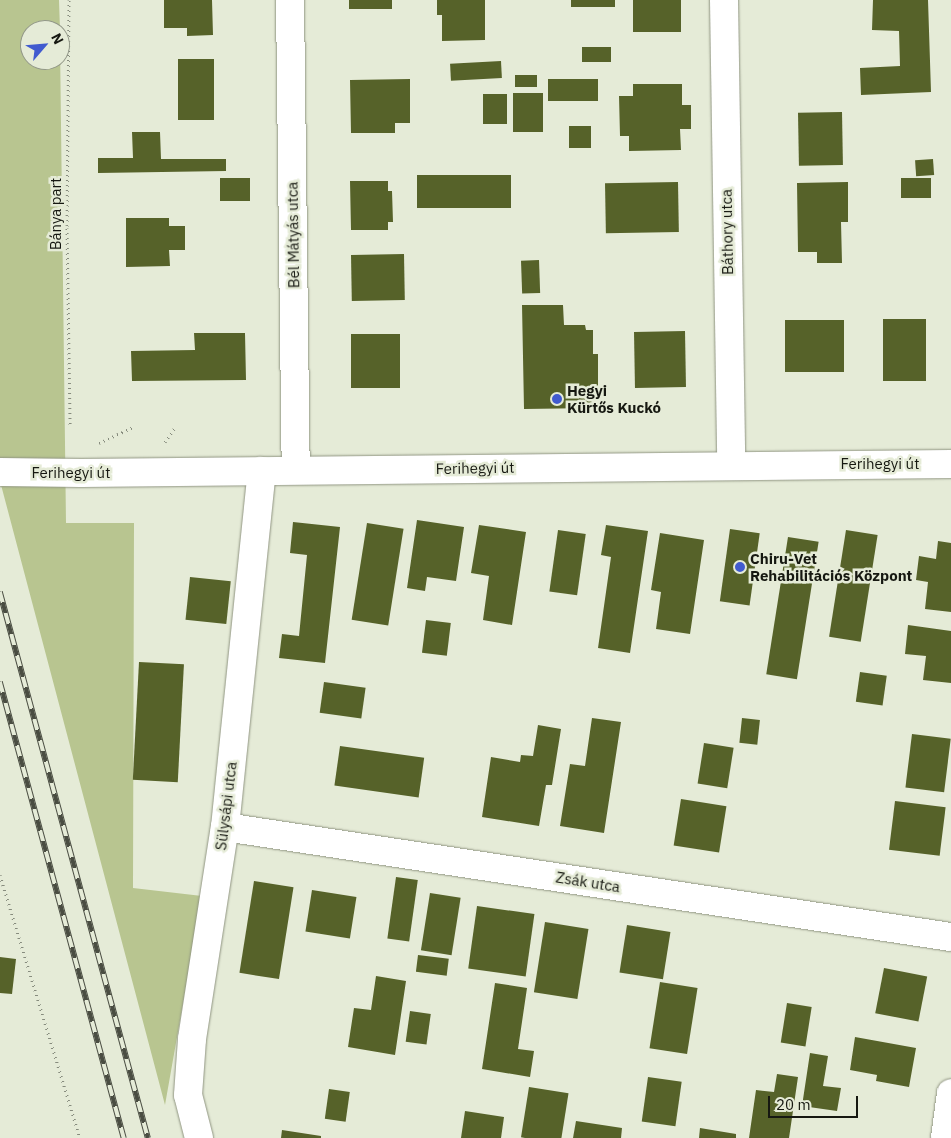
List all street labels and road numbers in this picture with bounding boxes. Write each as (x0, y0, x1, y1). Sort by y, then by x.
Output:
street label: Bánya part (47, 178, 65, 250)
street label: Bél Mátyás utca (283, 182, 303, 288)
street label: Báthory utca (717, 189, 737, 275)
street label: Ferihegyi út (841, 455, 919, 473)
street label: Ferihegyi út (435, 458, 515, 478)
street label: Ferihegyi út (32, 464, 110, 482)
street label: Sülysápi utca (212, 761, 240, 851)
street label: Zsák utca (555, 868, 621, 896)

